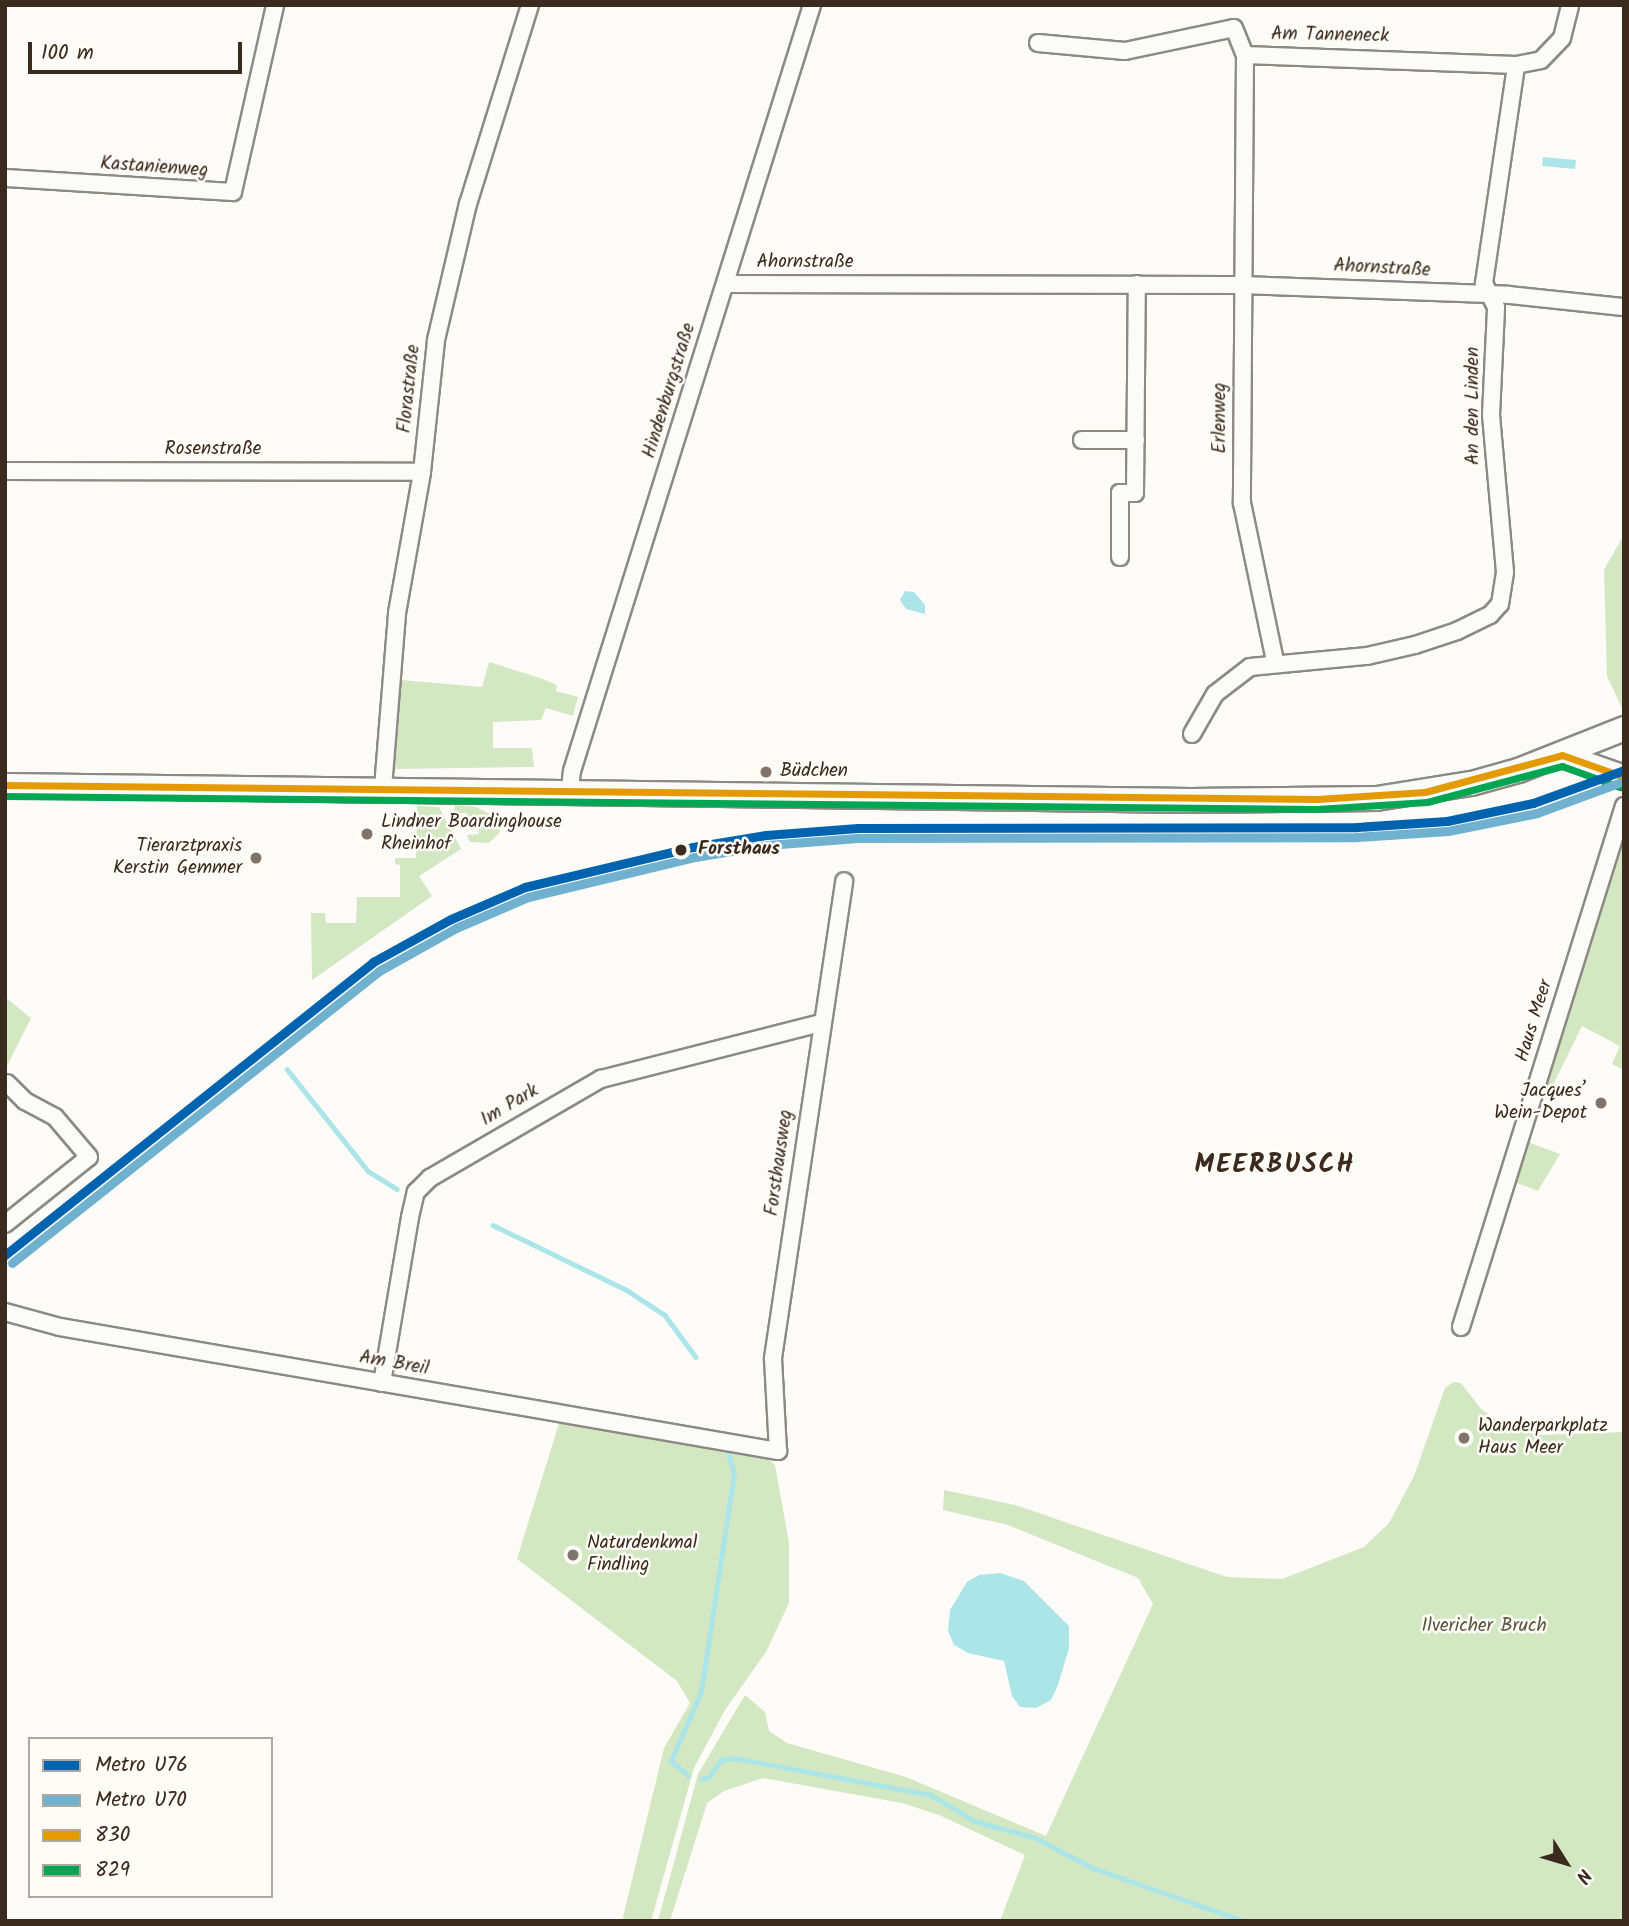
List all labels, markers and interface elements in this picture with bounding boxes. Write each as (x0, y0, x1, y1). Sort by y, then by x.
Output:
street label: Am Tanneneck (1271, 24, 1389, 48)
scale bar (32, 28, 245, 72)
text: 100 m (41, 37, 94, 70)
street label: Kastanienweg (99, 153, 209, 183)
street label: Ahornstraße (756, 252, 854, 274)
street label: Ahornstraße (1333, 255, 1431, 283)
street label: Hindenburgstraße (639, 321, 701, 461)
street label: Florastraße (394, 344, 426, 434)
street label: An den Linden (1463, 347, 1485, 465)
street label: Erlenweg (1210, 382, 1232, 454)
street label: Rosenstraße (165, 439, 261, 461)
place label: Büdchen (780, 761, 848, 783)
marker: Büdchen (758, 764, 774, 780)
place label: Lindner Boardinghouse Rheinhof (381, 812, 562, 856)
marker: Lindner Boardinghouse Rheinhof (359, 826, 375, 842)
place label: Tierarztpraxis Kerstin Gemmer (113, 836, 242, 880)
marker: Forsthaus (670, 839, 692, 861)
place label: Forsthaus (698, 839, 780, 861)
marker: Tierarztpraxis Kerstin Gemmer (248, 850, 264, 866)
street label: Haus Meer (1512, 977, 1558, 1065)
street label: Im Park (477, 1080, 543, 1132)
place label: Jacques’ Wein-Depot (1494, 1081, 1587, 1125)
marker: Jacques’ Wein-Depot (1593, 1095, 1609, 1111)
street label: Forsthausweg (761, 1108, 799, 1218)
district label: MEERBUSCH (1196, 1150, 1354, 1182)
street label: Am Breil (357, 1347, 431, 1381)
place label: Wanderparkplatz Haus Meer (1478, 1416, 1608, 1460)
marker: Wanderparkplatz Haus Meer (1456, 1430, 1472, 1446)
place label: Naturdenkmal Findling (587, 1533, 697, 1577)
marker: Naturdenkmal Findling (565, 1547, 581, 1563)
park label: Ilvericher Bruch (1421, 1616, 1547, 1638)
legend (28, 1737, 273, 1898)
text: Metro U76 (95, 1749, 188, 1782)
text: Metro U70 (95, 1784, 187, 1817)
text: 830 (95, 1819, 130, 1852)
north arrow (1531, 1828, 1601, 1898)
text: 829 (95, 1854, 130, 1887)
text: N (1567, 1862, 1598, 1889)

